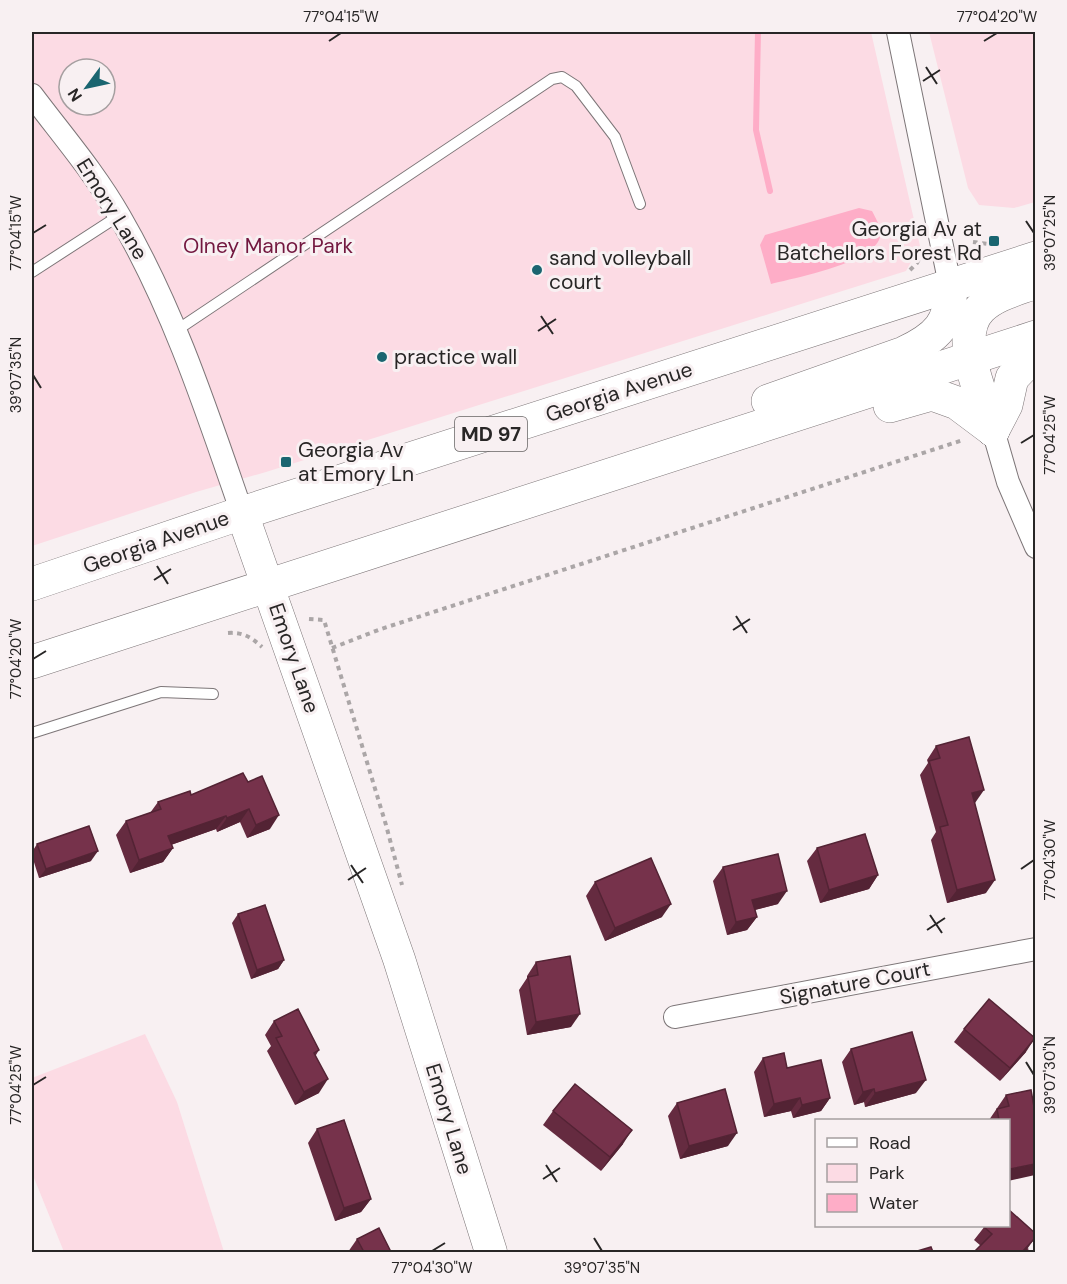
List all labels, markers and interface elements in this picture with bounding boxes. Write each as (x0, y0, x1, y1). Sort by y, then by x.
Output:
text: 77°04'15"W (303, 7, 379, 27)
text: 77°04'20"W (957, 7, 1038, 27)
north arrow (57, 57, 117, 117)
text: N (63, 84, 87, 106)
street label: Emory Lane (70, 153, 154, 265)
text: 77°04'15"W (6, 195, 26, 271)
text: 39°07'25"N (1040, 195, 1060, 271)
place label: Georgia Av at Batchellors Forest Rd (777, 215, 982, 267)
park label: Olney Manor Park (183, 232, 354, 260)
marker: Georgia Av at Batchellors Forest Rd (987, 234, 1001, 248)
place label: sand volleyball court (549, 244, 691, 296)
marker: sand volleyball court (530, 263, 544, 277)
text: 39°07'35"N (6, 337, 26, 413)
place label: practice wall (394, 343, 517, 371)
marker: practice wall (375, 350, 389, 364)
street label: Georgia Avenue (542, 355, 696, 429)
text: 77°04'25"W (1040, 395, 1060, 475)
road number: MD 97 (455, 417, 527, 451)
place label: Georgia Av at Emory Ln (298, 436, 414, 488)
marker: Georgia Av at Emory Ln (279, 455, 293, 469)
street label: Georgia Avenue (79, 504, 233, 580)
street label: Emory Lane (262, 599, 326, 717)
text: 77°04'20"W (6, 618, 26, 699)
text: 77°04'30"W (1040, 819, 1060, 900)
street label: Signature Court (777, 955, 933, 1011)
text: 39°07'30"N (1040, 1036, 1060, 1114)
text: 77°04'25"W (6, 1045, 26, 1125)
street label: Emory Lane (419, 1060, 479, 1178)
legend (815, 1119, 1010, 1227)
text: Road (869, 1131, 911, 1155)
text: Park (869, 1161, 905, 1185)
text: Water (869, 1191, 919, 1215)
text: 77°04'30"W (392, 1258, 473, 1278)
text: 39°07'35"N (564, 1258, 640, 1278)

